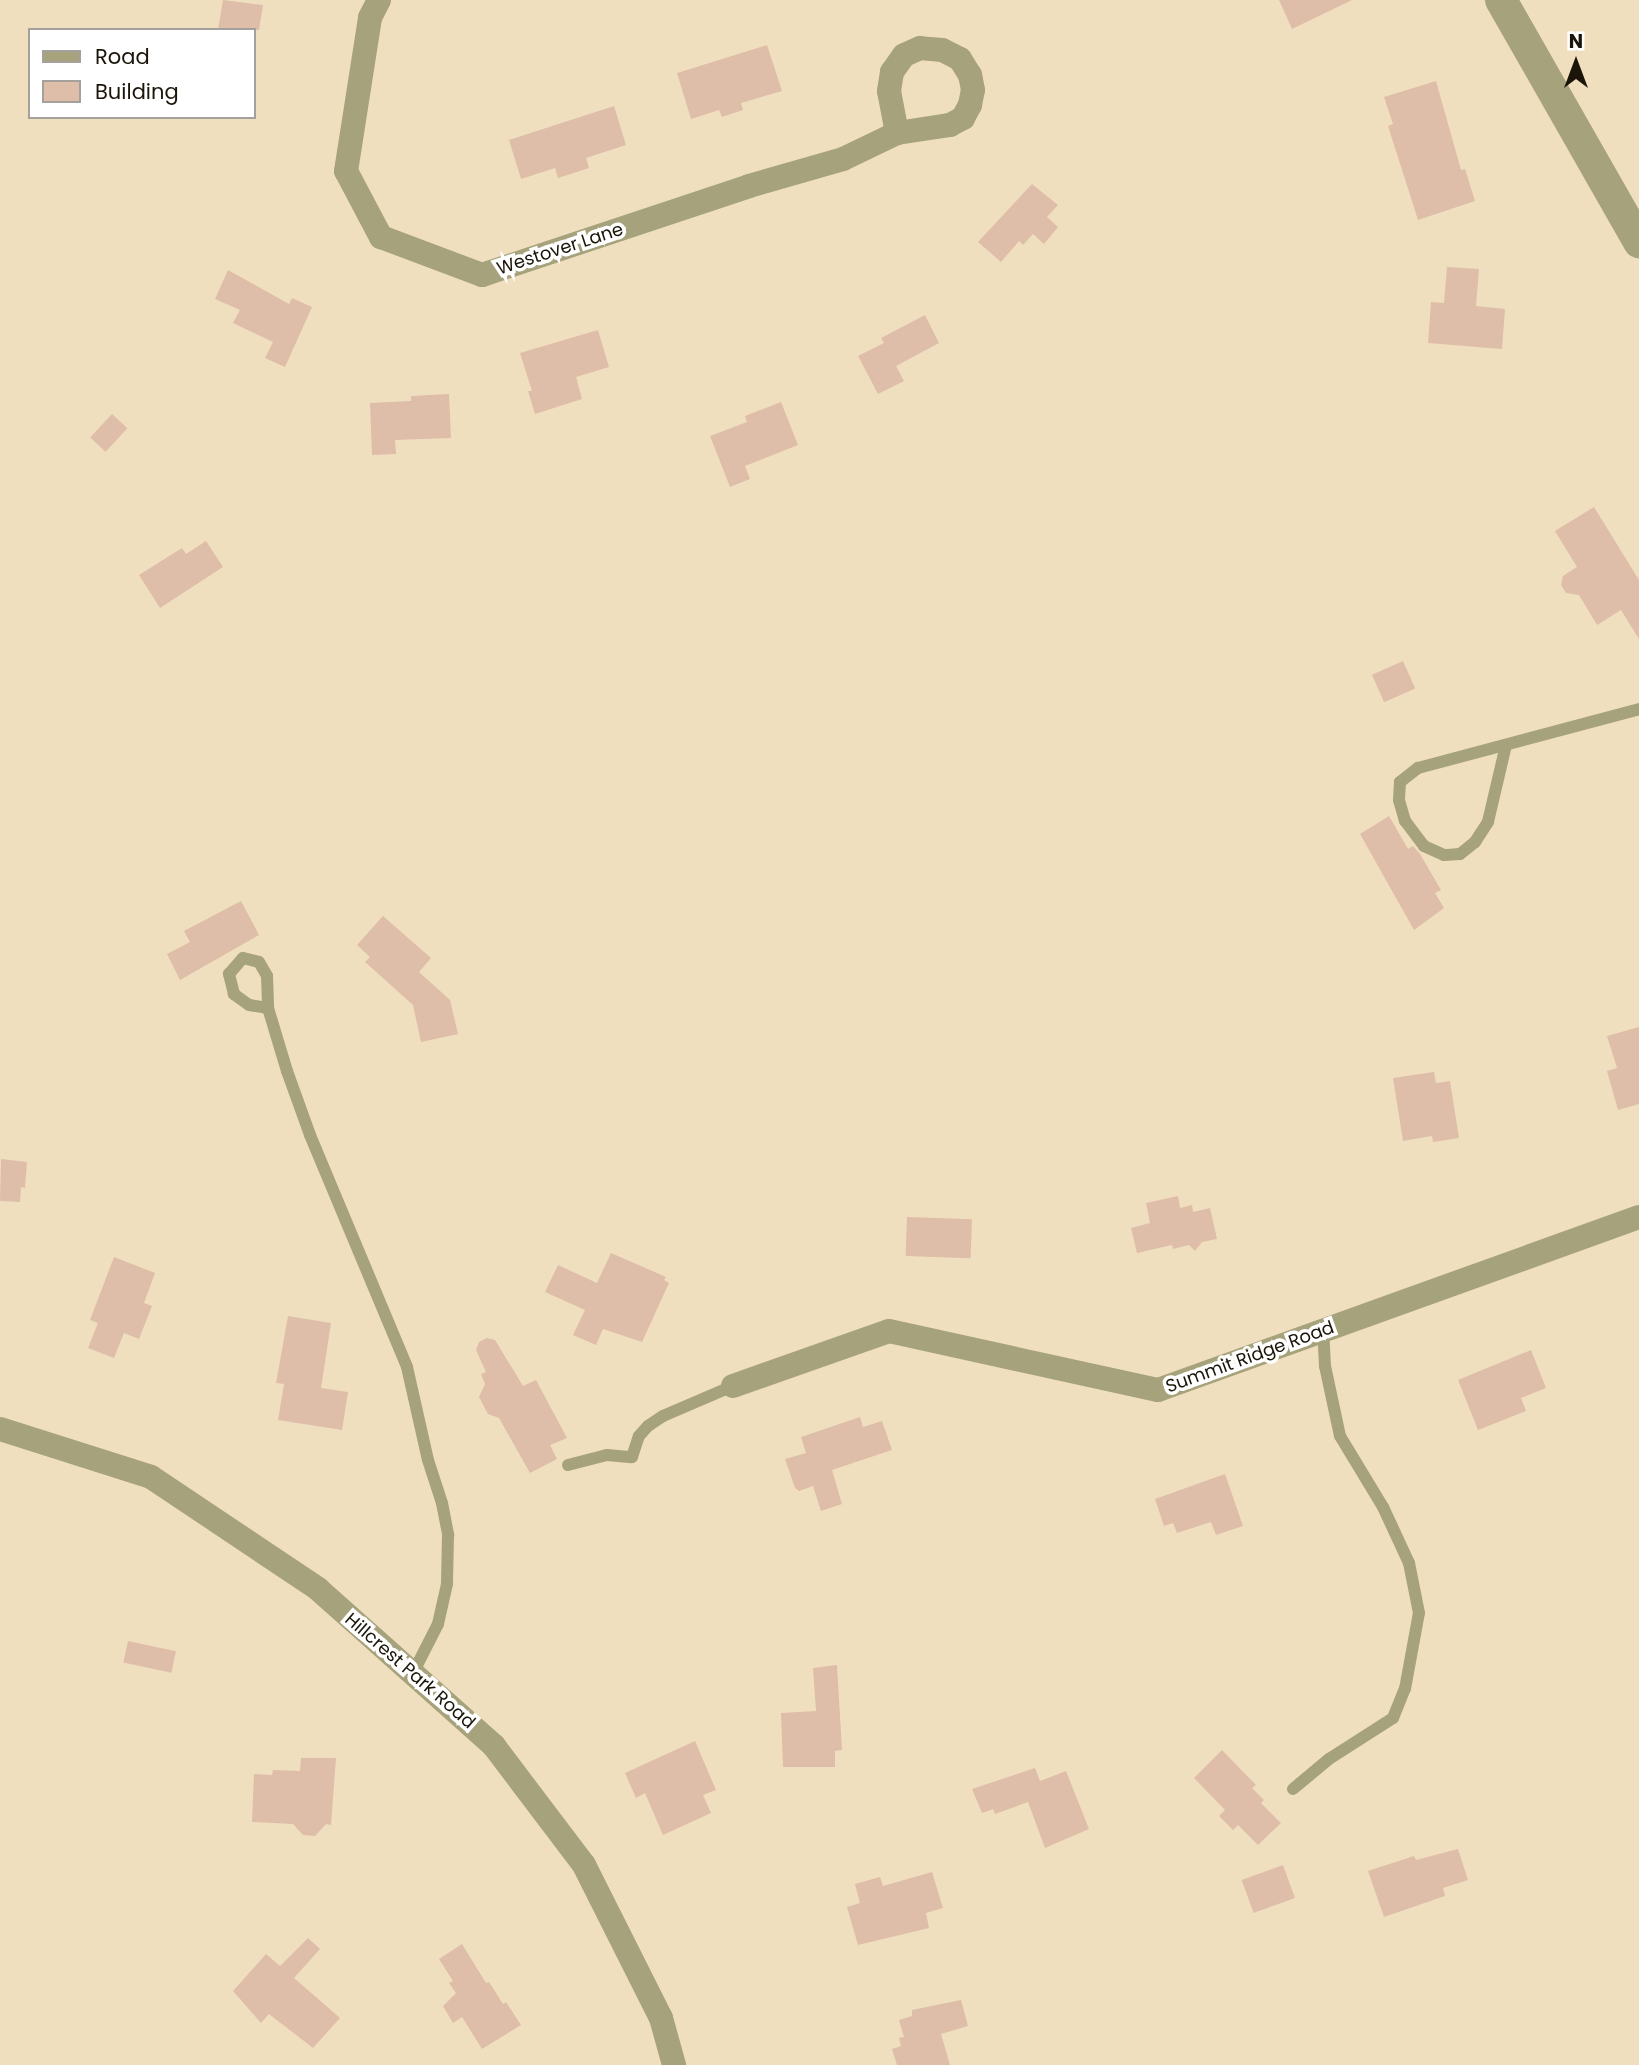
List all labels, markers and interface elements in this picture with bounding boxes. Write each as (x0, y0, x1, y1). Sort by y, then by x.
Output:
legend (28, 28, 256, 119)
north arrow (1541, 28, 1611, 98)
text: N (1569, 28, 1583, 55)
text: Road (95, 42, 150, 71)
text: Building (95, 77, 179, 106)
street label: Westover Lane (494, 218, 626, 280)
street label: Summit Ridge Road (1163, 1317, 1337, 1397)
street label: Hillcrest Park Road (340, 1609, 480, 1733)

